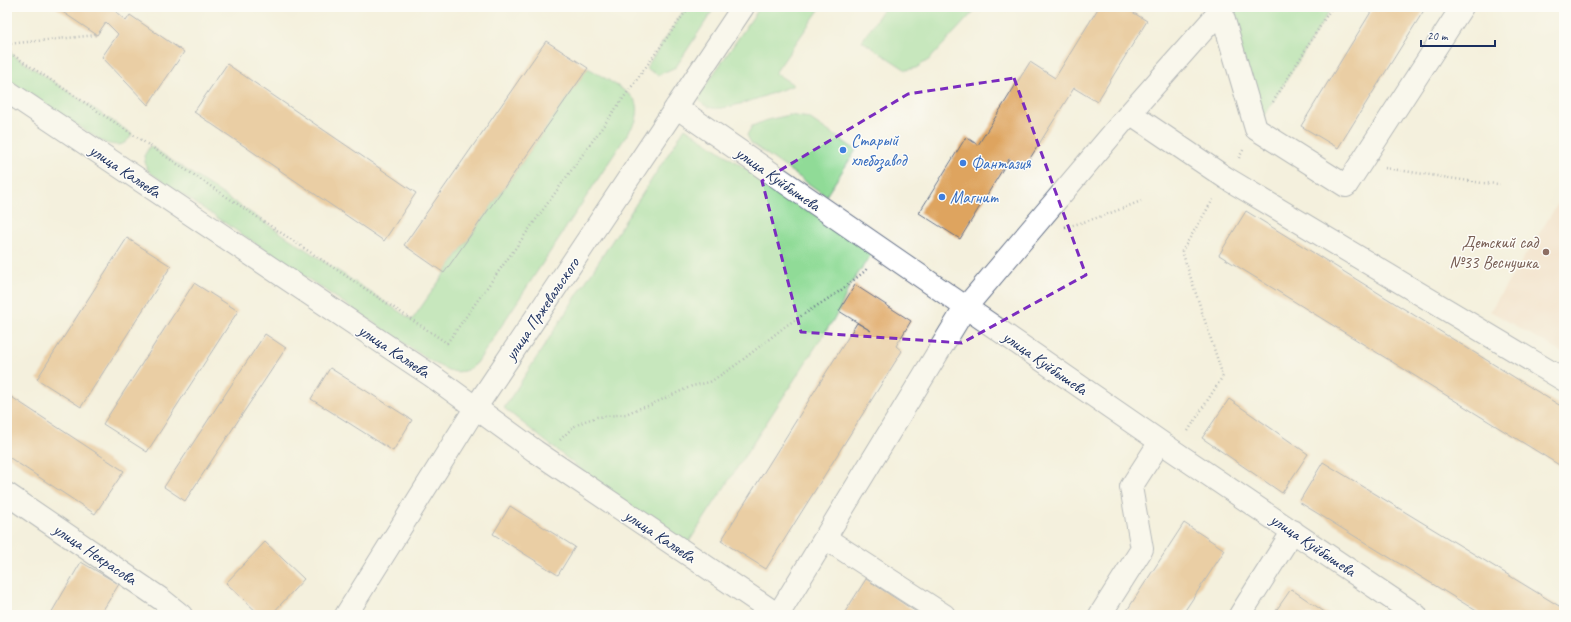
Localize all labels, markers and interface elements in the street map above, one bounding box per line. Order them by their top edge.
scale bar [1421,22,1495,48]
text: 20 m [1427,28,1449,44]
place label: Старый хлебозавод [851,130,909,172]
street label: улица Каляева [85,139,166,203]
street label: улица Куйбышева [731,142,825,216]
marker: Старый хлебозавод [838,145,848,155]
place label: Фантазия [971,153,1032,174]
marker: Фантазия [958,158,968,168]
place label: Магнит [950,187,999,208]
marker: Магнит [937,192,947,202]
place label: Детский сад №33 Веснушка [1449,232,1540,273]
marker: Детский сад №33 Веснушка [1541,247,1551,257]
street label: улица Пржевальского [499,253,585,365]
street label: улица Каляева [354,319,435,383]
street label: улица Куйбышева [998,326,1092,400]
street label: улица Каляева [620,504,701,568]
street label: улица Куйбышева [1266,508,1361,582]
street label: улица Некрасова [49,518,142,590]

